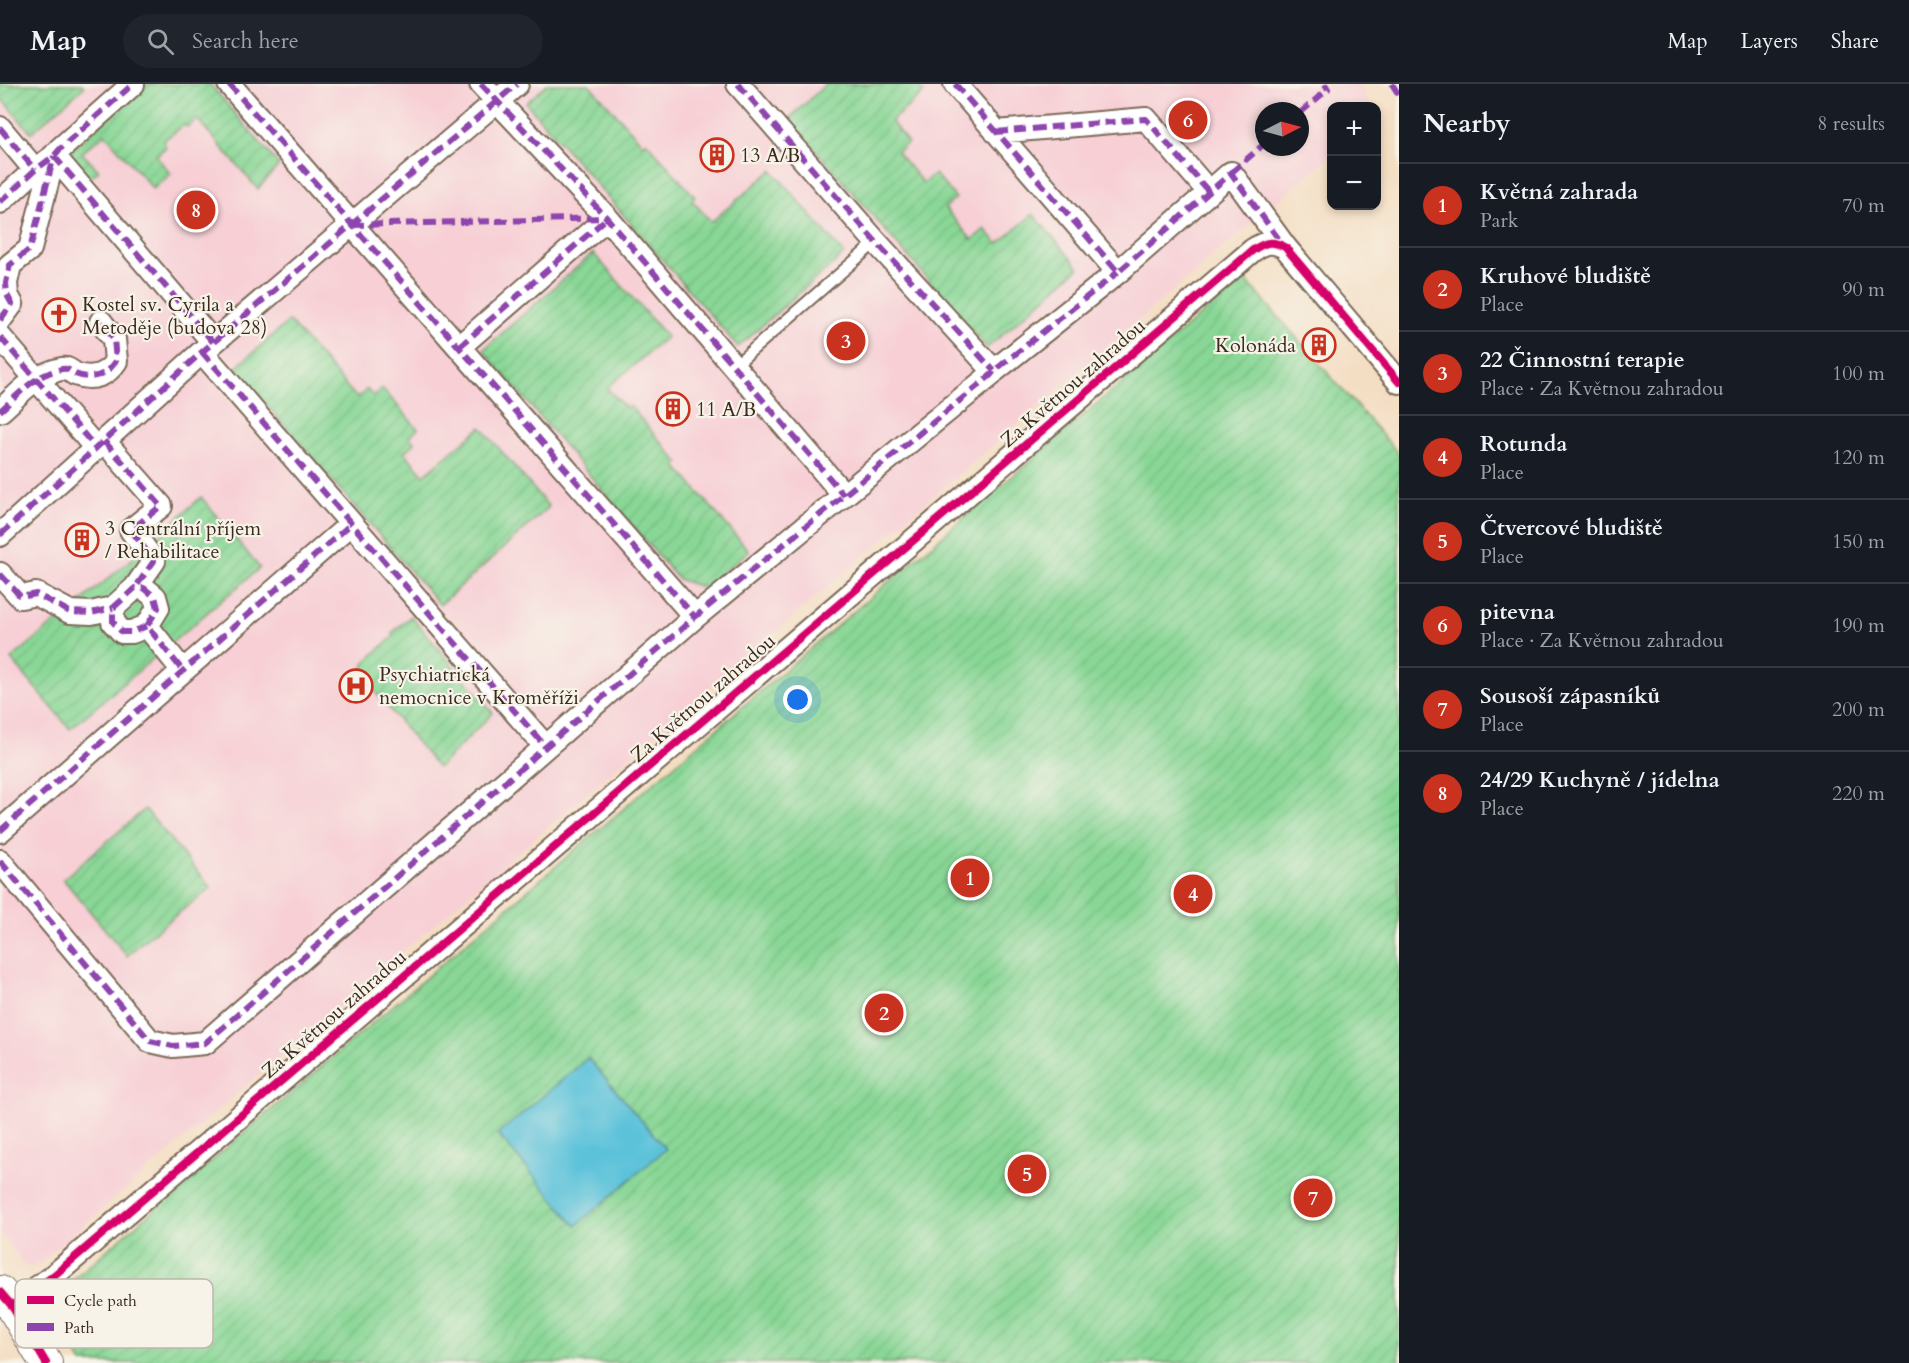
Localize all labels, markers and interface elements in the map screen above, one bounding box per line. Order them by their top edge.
search box [123,14,543,68]
text: Map [30,22,87,60]
icon: search [144,25,177,58]
text: Search here [192,26,299,56]
text: Map [1668,27,1708,56]
text: Layers [1741,27,1798,56]
text: Share [1831,27,1879,56]
pin: 6 [1168,98,1208,142]
north arrow [1255,102,1309,156]
map controls [1327,102,1381,210]
button: + [1327,102,1381,156]
text: Nearby [1423,106,1511,141]
text: 8 results [1817,110,1885,137]
building icon: 13 A/B [699,137,735,173]
place label: 13 A/B [740,142,800,169]
button: − [1327,156,1381,210]
text: Květná zahrada [1480,177,1638,207]
pin: 8 [176,188,216,232]
text: 1 [1437,192,1448,219]
text: 70 m [1842,192,1885,219]
text: Park [1480,207,1518,234]
text: Kruhové bludiště [1480,261,1651,291]
text: 2 [1437,276,1448,303]
text: 90 m [1842,276,1885,303]
place label: Kostel sv. Cyrila a Metoděje (budova 28) [82,291,267,341]
text: Place [1480,291,1524,318]
church icon: Kostel sv. Cyrila a Metoděje (budova 28) [41,297,77,333]
street label: Za Květnou zahradou [995,312,1151,454]
pin: 3 [826,318,866,364]
building icon: Kolonáda [1301,327,1337,363]
place label: Kolonáda [1215,332,1296,359]
text: 22 Činnostní terapie [1480,345,1685,375]
text: 3 [1437,360,1448,387]
text: 100 m [1832,360,1885,387]
text: Place · Za Květnou zahradou [1480,375,1724,402]
building icon: 11 A/B [655,391,691,427]
place label: 11 A/B [696,396,756,423]
text: Rotunda [1480,429,1567,459]
text: 4 [1437,444,1448,471]
text: 120 m [1832,444,1885,471]
text: Place [1480,459,1524,486]
text: Čtvercové bludiště [1480,513,1663,543]
place label: 3 Centrální příjem / Rehabilitace [105,515,261,565]
building icon: 3 Centrální příjem / Rehabilitace [64,522,100,558]
text: 5 [1437,528,1448,555]
text: 150 m [1832,528,1885,555]
text: Place [1480,543,1524,570]
text: pitevna [1480,597,1555,627]
text: 6 [1437,612,1448,639]
text: 190 m [1832,612,1885,639]
street label: Za Květnou zahradou [625,627,781,769]
text: Place · Za Květnou zahradou [1480,627,1724,654]
place label: Psychiatrická nemocnice v Kroměříži [379,661,579,711]
hospital icon: Psychiatrická nemocnice v Kroměříži [338,668,374,704]
text: Sousoší zápasníků [1480,681,1661,711]
your location [783,685,812,714]
text: 7 [1437,696,1448,723]
text: 200 m [1832,696,1885,723]
text: Place [1480,711,1524,738]
text: 24/29 Kuchyně / jídelna [1480,765,1720,795]
text: 8 [1437,780,1448,807]
text: 220 m [1832,780,1885,807]
text: Place [1480,795,1524,822]
pin: 1 [950,856,990,900]
pin: 4 [1174,872,1212,916]
street label: Za Květnou zahradou [256,943,412,1085]
pin: 2 [864,990,904,1036]
pin: 5 [1008,1152,1046,1196]
pin: 7 [1294,1176,1332,1220]
legend [15,1279,213,1348]
text: Cycle path [64,1290,137,1312]
text: Path [64,1317,94,1339]

